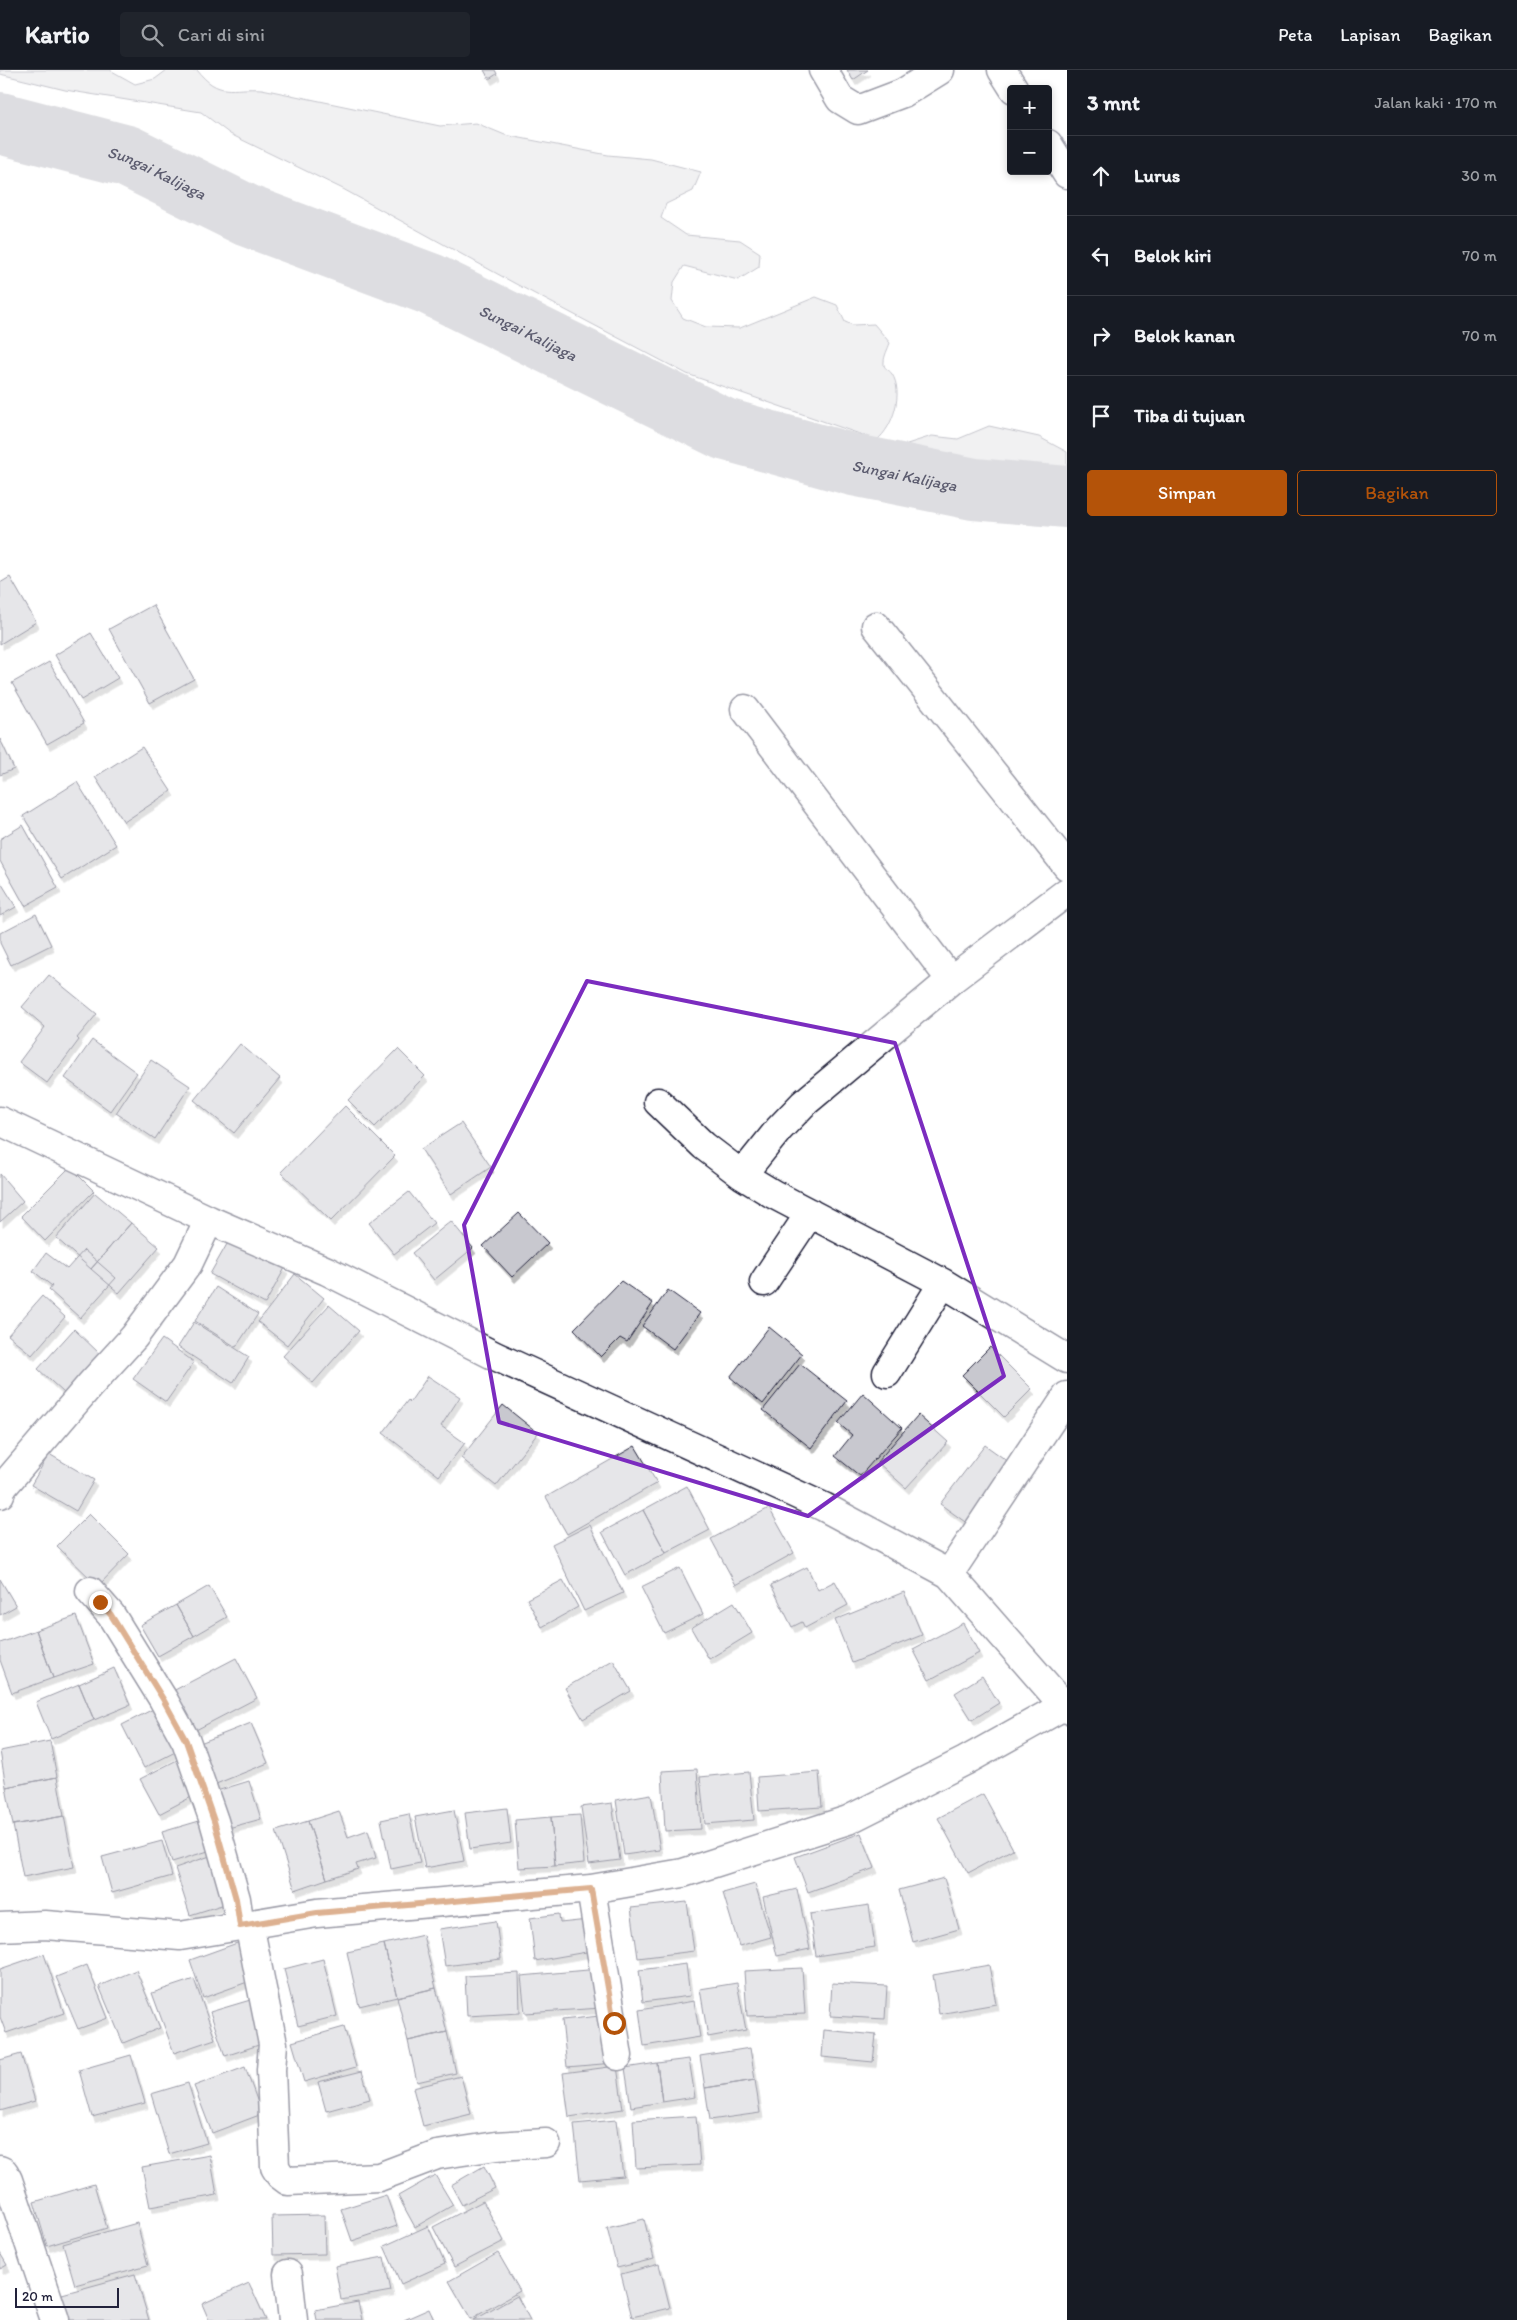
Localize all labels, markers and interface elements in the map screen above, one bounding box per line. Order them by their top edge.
search box [120,12,470,57]
text: Kartio [25,20,90,49]
icon: search [138,21,166,49]
text: Cari di sini [178,23,265,46]
text: Peta [1278,24,1312,46]
text: Lapisan [1340,24,1400,46]
text: Bagikan [1428,24,1492,46]
map controls [1007,85,1052,175]
button: + [1007,85,1052,130]
text: 3 mnt [1087,90,1140,115]
text: Jalan kaki · 170 m [1374,93,1497,112]
button: − [1007,130,1052,175]
water label: Sungai Kalijaga [106,142,210,203]
icon: ahead [1087,162,1115,190]
text: Lurus [1134,164,1180,187]
text: 30 m [1461,166,1497,185]
icon: left [1087,242,1115,270]
text: Belok kiri [1134,244,1211,267]
text: 70 m [1462,246,1497,265]
water label: Sungai Kalijaga [476,300,581,365]
icon: right [1087,322,1115,350]
text: Belok kanan [1134,324,1235,347]
text: 70 m [1462,326,1497,345]
icon: arrive [1087,402,1115,430]
text: Tiba di tujuan [1134,404,1245,427]
water label: Sungai Kalijaga [851,455,959,495]
button: Simpan [1087,470,1287,516]
button: Bagikan [1297,470,1497,516]
route end [89,1591,112,1614]
route start [603,2012,626,2035]
scale bar [15,2285,119,2308]
text: 20 m [22,2288,53,2305]

